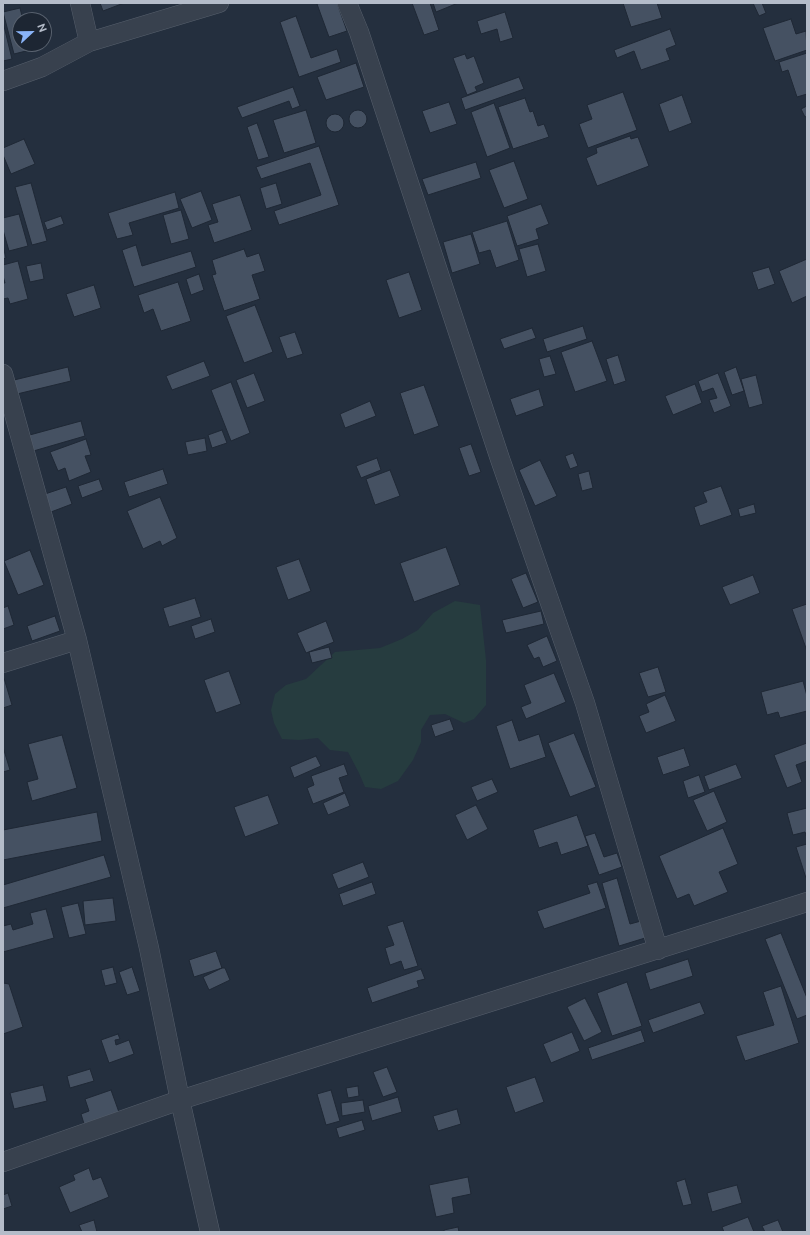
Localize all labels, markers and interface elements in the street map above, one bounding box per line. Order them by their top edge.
north arrow [12,12,52,52]
text: N [35,22,49,34]

